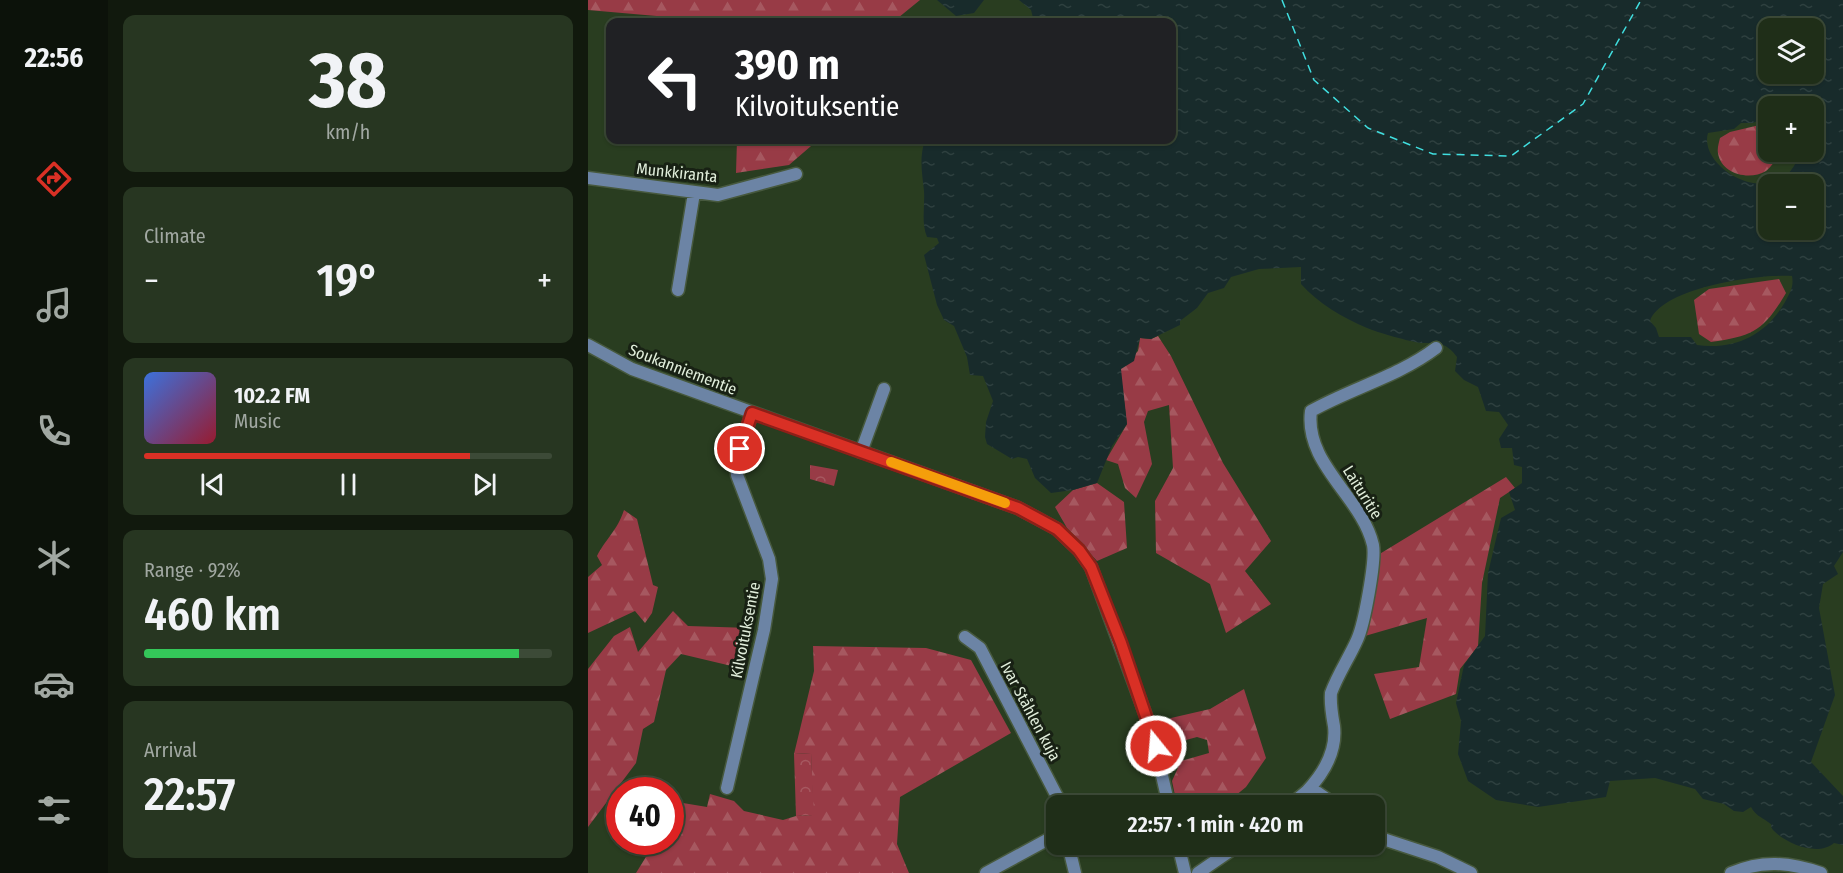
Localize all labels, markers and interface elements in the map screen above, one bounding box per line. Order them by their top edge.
map controls [1758,18,1824,240]
button: layers [1758,18,1824,84]
text: 38 [309,34,387,128]
text: 390 m [735,40,840,90]
text: 22:56 [25,42,83,74]
icon: left [636,42,714,120]
text: Kilvoituksentie [735,91,899,123]
button: + [1758,96,1824,162]
text: km/h [326,120,370,144]
icon: directions [33,158,75,200]
street label: Munkkiranta [635,159,719,186]
button: − [1758,174,1824,240]
text: Climate [144,224,206,248]
text: 19° [317,254,379,308]
text: − [144,261,159,301]
text: + [537,261,552,301]
icon: music [33,284,75,326]
street label: Soukanniementie [626,340,740,399]
text: 102.2 FM [234,382,310,409]
text: Music [234,409,281,433]
icon: phone [33,410,75,452]
pin [714,423,765,474]
icon: arrive [723,432,756,465]
street label: Laituritie [1339,462,1386,522]
icon: previous [196,468,229,501]
icon: pause [332,468,365,501]
icon: next [468,468,501,501]
icon: climate [33,537,75,579]
text: Range · 92% [144,558,241,582]
street label: Kilvoituksentie [727,580,764,680]
text: 460 km [144,588,281,642]
street label: Ivar Ståhlen kuja [996,658,1065,764]
icon: car [33,663,75,705]
position arrow [1124,714,1188,778]
text: Arrival [144,738,197,762]
text: 22:57 [144,768,235,822]
speed limit sign: 40 [606,777,684,855]
icon: filters [33,789,75,831]
text: 22:57 · 1 min · 420 m [1128,811,1303,838]

